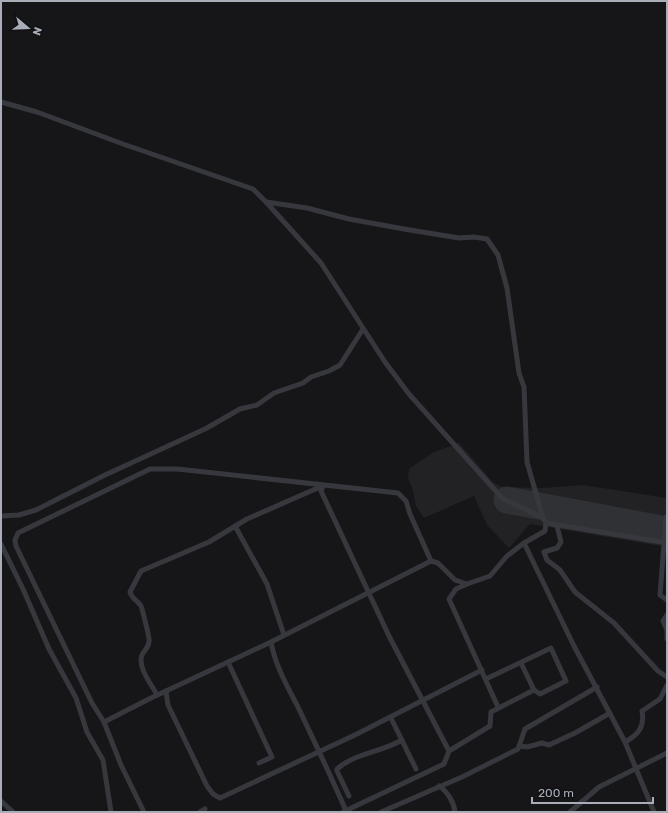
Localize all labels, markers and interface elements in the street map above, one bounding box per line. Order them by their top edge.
north arrow [8,8,48,48]
text: N [30,25,44,37]
scale bar [532,779,653,805]
text: 200 m [538,786,574,800]

